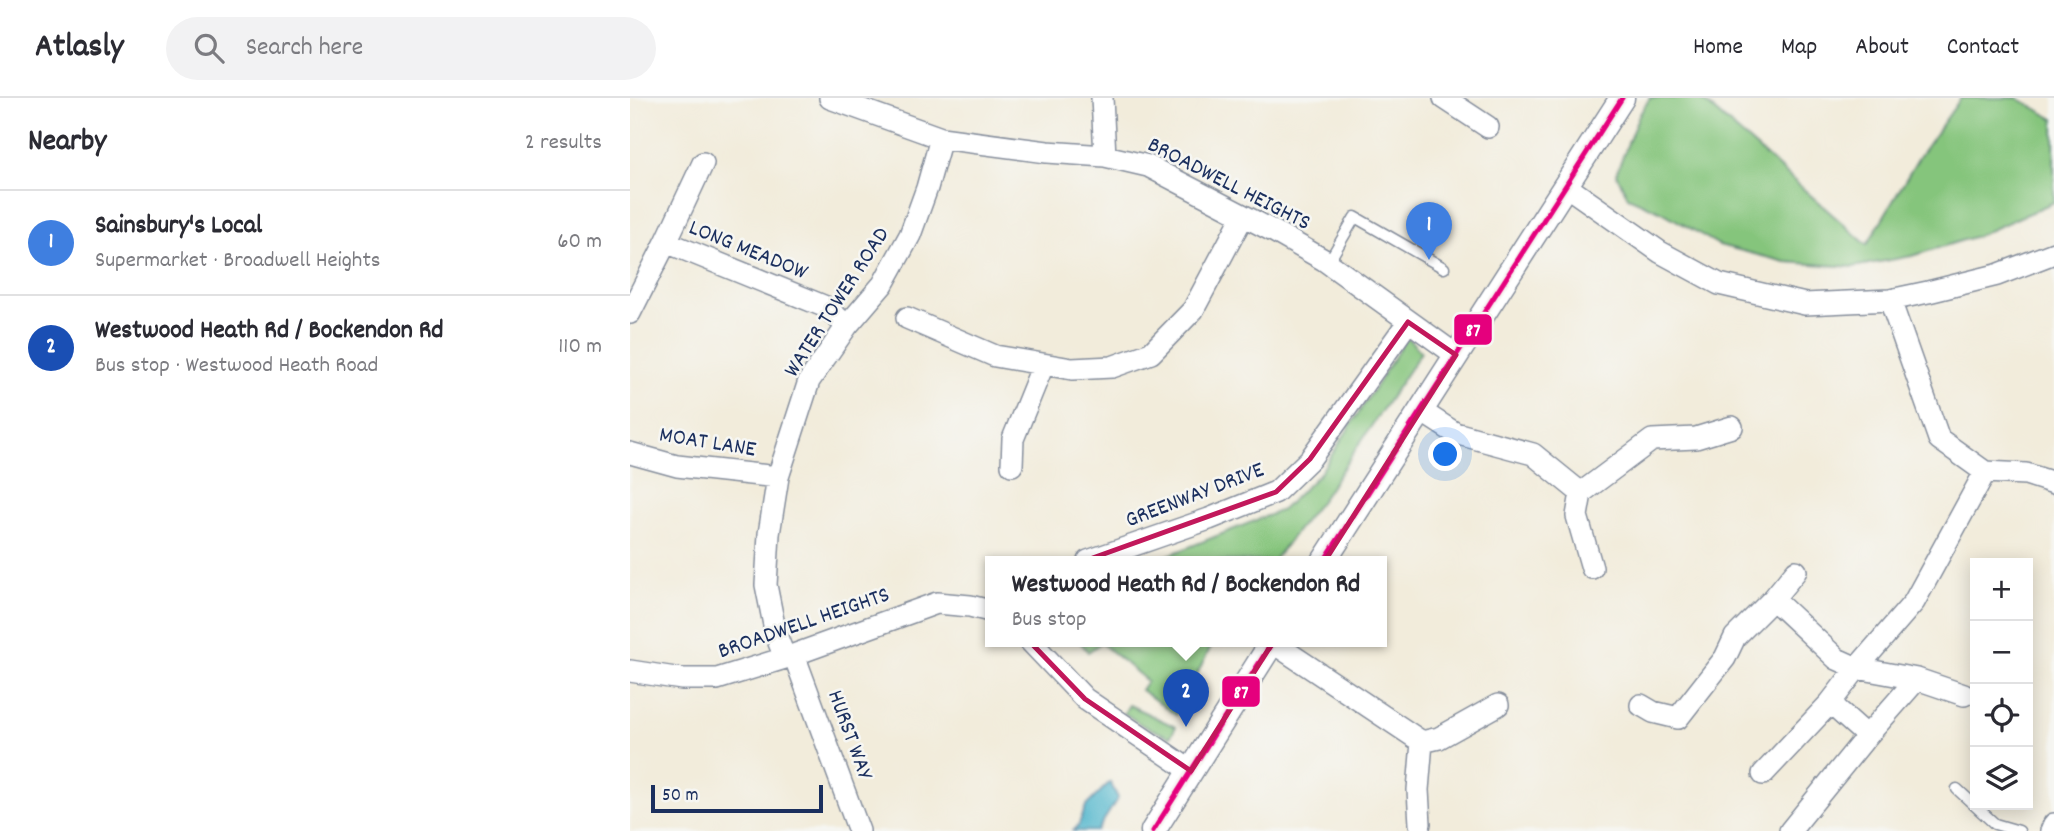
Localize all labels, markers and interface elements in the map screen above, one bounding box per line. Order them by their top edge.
search box [166,17,656,80]
text: Atlasly [35,25,124,72]
icon: search [190,29,228,67]
text: Search here [246,30,363,67]
text: Home [1693,31,1743,65]
text: Map [1781,31,1817,65]
text: About [1855,31,1909,65]
text: Contact [1947,31,2019,65]
text: Nearby [28,122,106,165]
text: 2 results [525,127,602,160]
street label: BROADWELL HEIGHTS [1141,130,1316,241]
pin: 1 [1406,202,1452,260]
text: Sainsbury's Local [95,208,262,245]
street label: LONG MEADOW [683,212,813,290]
street label: WATER TOWER ROAD [777,221,899,385]
text: 1 [48,226,54,259]
text: 60 m [557,226,602,259]
text: Supermarket · Broadwell Heights [95,245,381,278]
text: Westwood Heath Rd / Bockendon Rd [95,313,444,350]
line badge: 87 [1453,313,1493,346]
text: 87 [1466,319,1480,346]
text: 2 [46,331,56,364]
text: 110 m [558,331,602,364]
text: Bus stop · Westwood Heath Road [95,350,378,383]
street label: MOAT LANE [657,420,759,467]
your location [1428,437,1462,471]
street label: GREENWAY DRIVE [1121,454,1270,538]
popup [985,556,1387,647]
map controls [1970,558,2033,810]
button: + [1970,558,2033,621]
text: Westwood Heath Rd / Bockendon Rd [1012,567,1360,604]
street label: BROADWELL HEIGHTS [714,579,894,669]
text: Bus stop [1012,604,1087,637]
button: − [1970,621,2033,684]
pin: 2 [1163,669,1209,727]
line badge: 87 [1221,675,1261,708]
text: 87 [1234,681,1248,708]
button: locate [1970,684,2033,747]
street label: HURST WAY [817,686,880,785]
button: layers [1970,747,2033,810]
scale bar [651,782,822,814]
text: 50 m [662,783,699,810]

